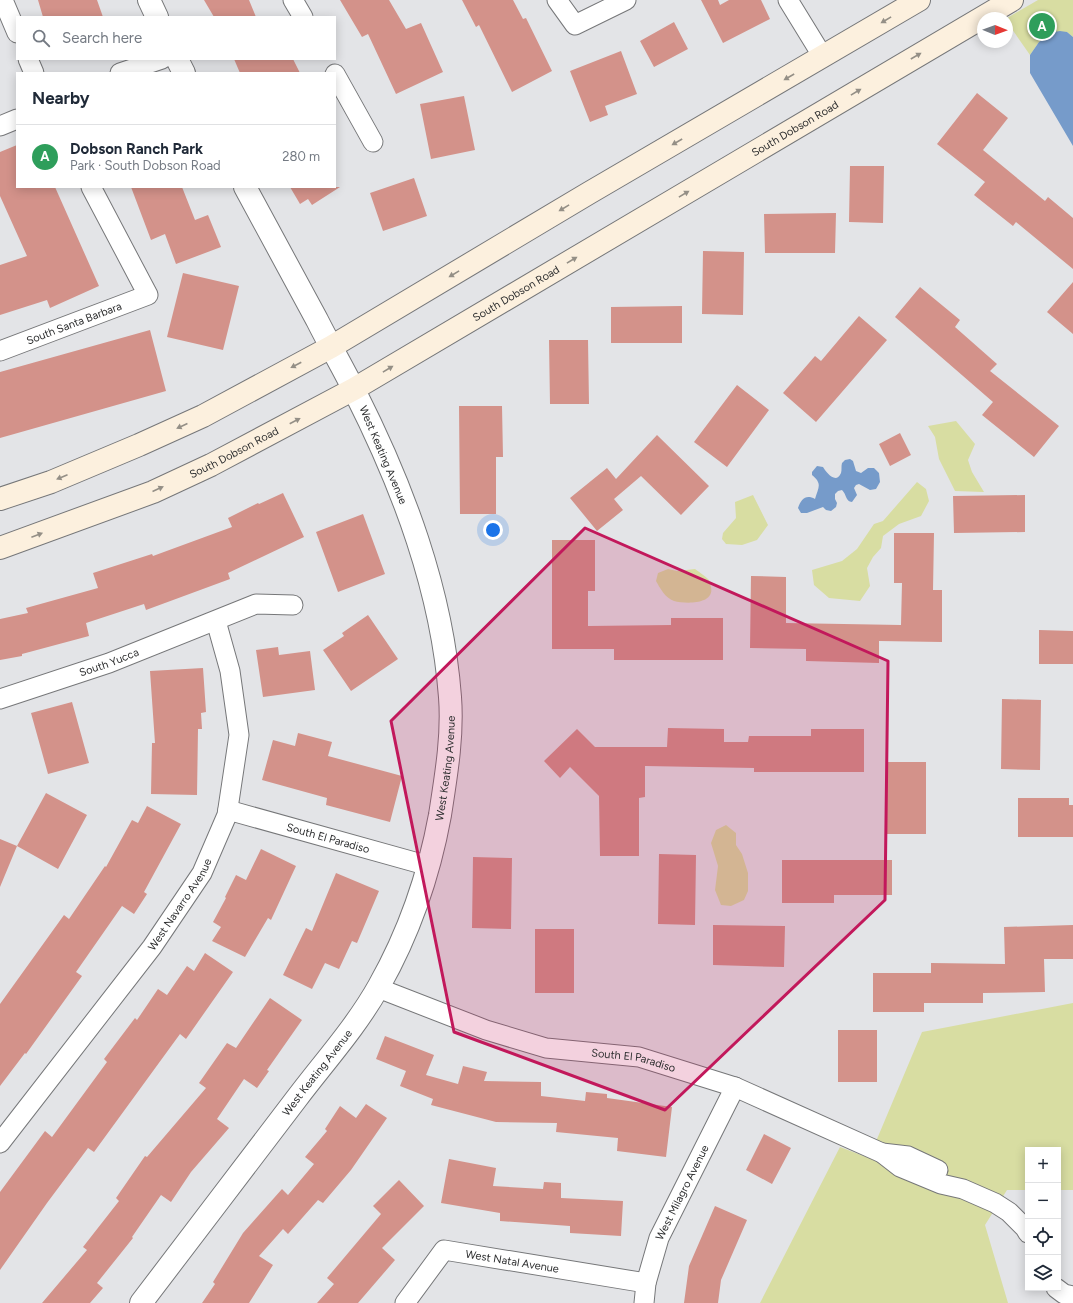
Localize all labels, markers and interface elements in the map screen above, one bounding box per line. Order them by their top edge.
pin: A [1029,11,1055,41]
north arrow [977,12,1013,48]
search box [16,16,336,60]
one-way arrow [880,16,892,23]
icon: search [30,27,52,49]
text: Search here [62,29,142,47]
one-way arrow [910,53,922,60]
one-way arrow [783,73,795,80]
text: Nearby [32,88,90,108]
one-way arrow [850,89,862,96]
street label: South Dobson Road [749,98,841,159]
one-way arrow [671,139,682,146]
text: Dobson Ranch Park [70,140,203,158]
text: A [40,149,50,164]
text: 280 m [282,149,320,164]
text: Park · South Dobson Road [70,158,221,173]
one-way arrow [679,190,689,198]
one-way arrow [558,204,570,211]
one-way arrow [566,257,578,264]
street label: South Dobson Road [470,263,562,324]
one-way arrow [448,270,460,277]
street label: South Santa Barbara [24,299,123,347]
one-way arrow [291,362,302,368]
one-way arrow [382,366,394,373]
street label: West Keating Avenue [356,404,410,506]
one-way arrow [289,417,300,424]
one-way arrow [176,423,187,429]
street label: South Dobson Road [187,424,281,481]
one-way arrow [57,474,68,480]
one-way arrow [153,486,164,492]
your location [483,520,503,540]
one-way arrow [31,532,43,538]
street label: South Yucca [78,645,141,679]
street label: West Keating Avenue [433,716,457,822]
street label: South El Paradiso [285,820,371,856]
street label: West Navarro Avenue [145,856,214,953]
street label: West Keating Avenue [279,1027,355,1118]
street label: South El Paradiso [591,1046,677,1075]
street label: West Milagro Avenue [653,1143,711,1242]
map controls [1025,1147,1061,1291]
button: + [1025,1147,1061,1183]
button: − [1025,1183,1061,1219]
button: locate [1025,1219,1061,1255]
street label: West Natal Avenue [465,1247,560,1275]
button: layers [1025,1255,1061,1291]

